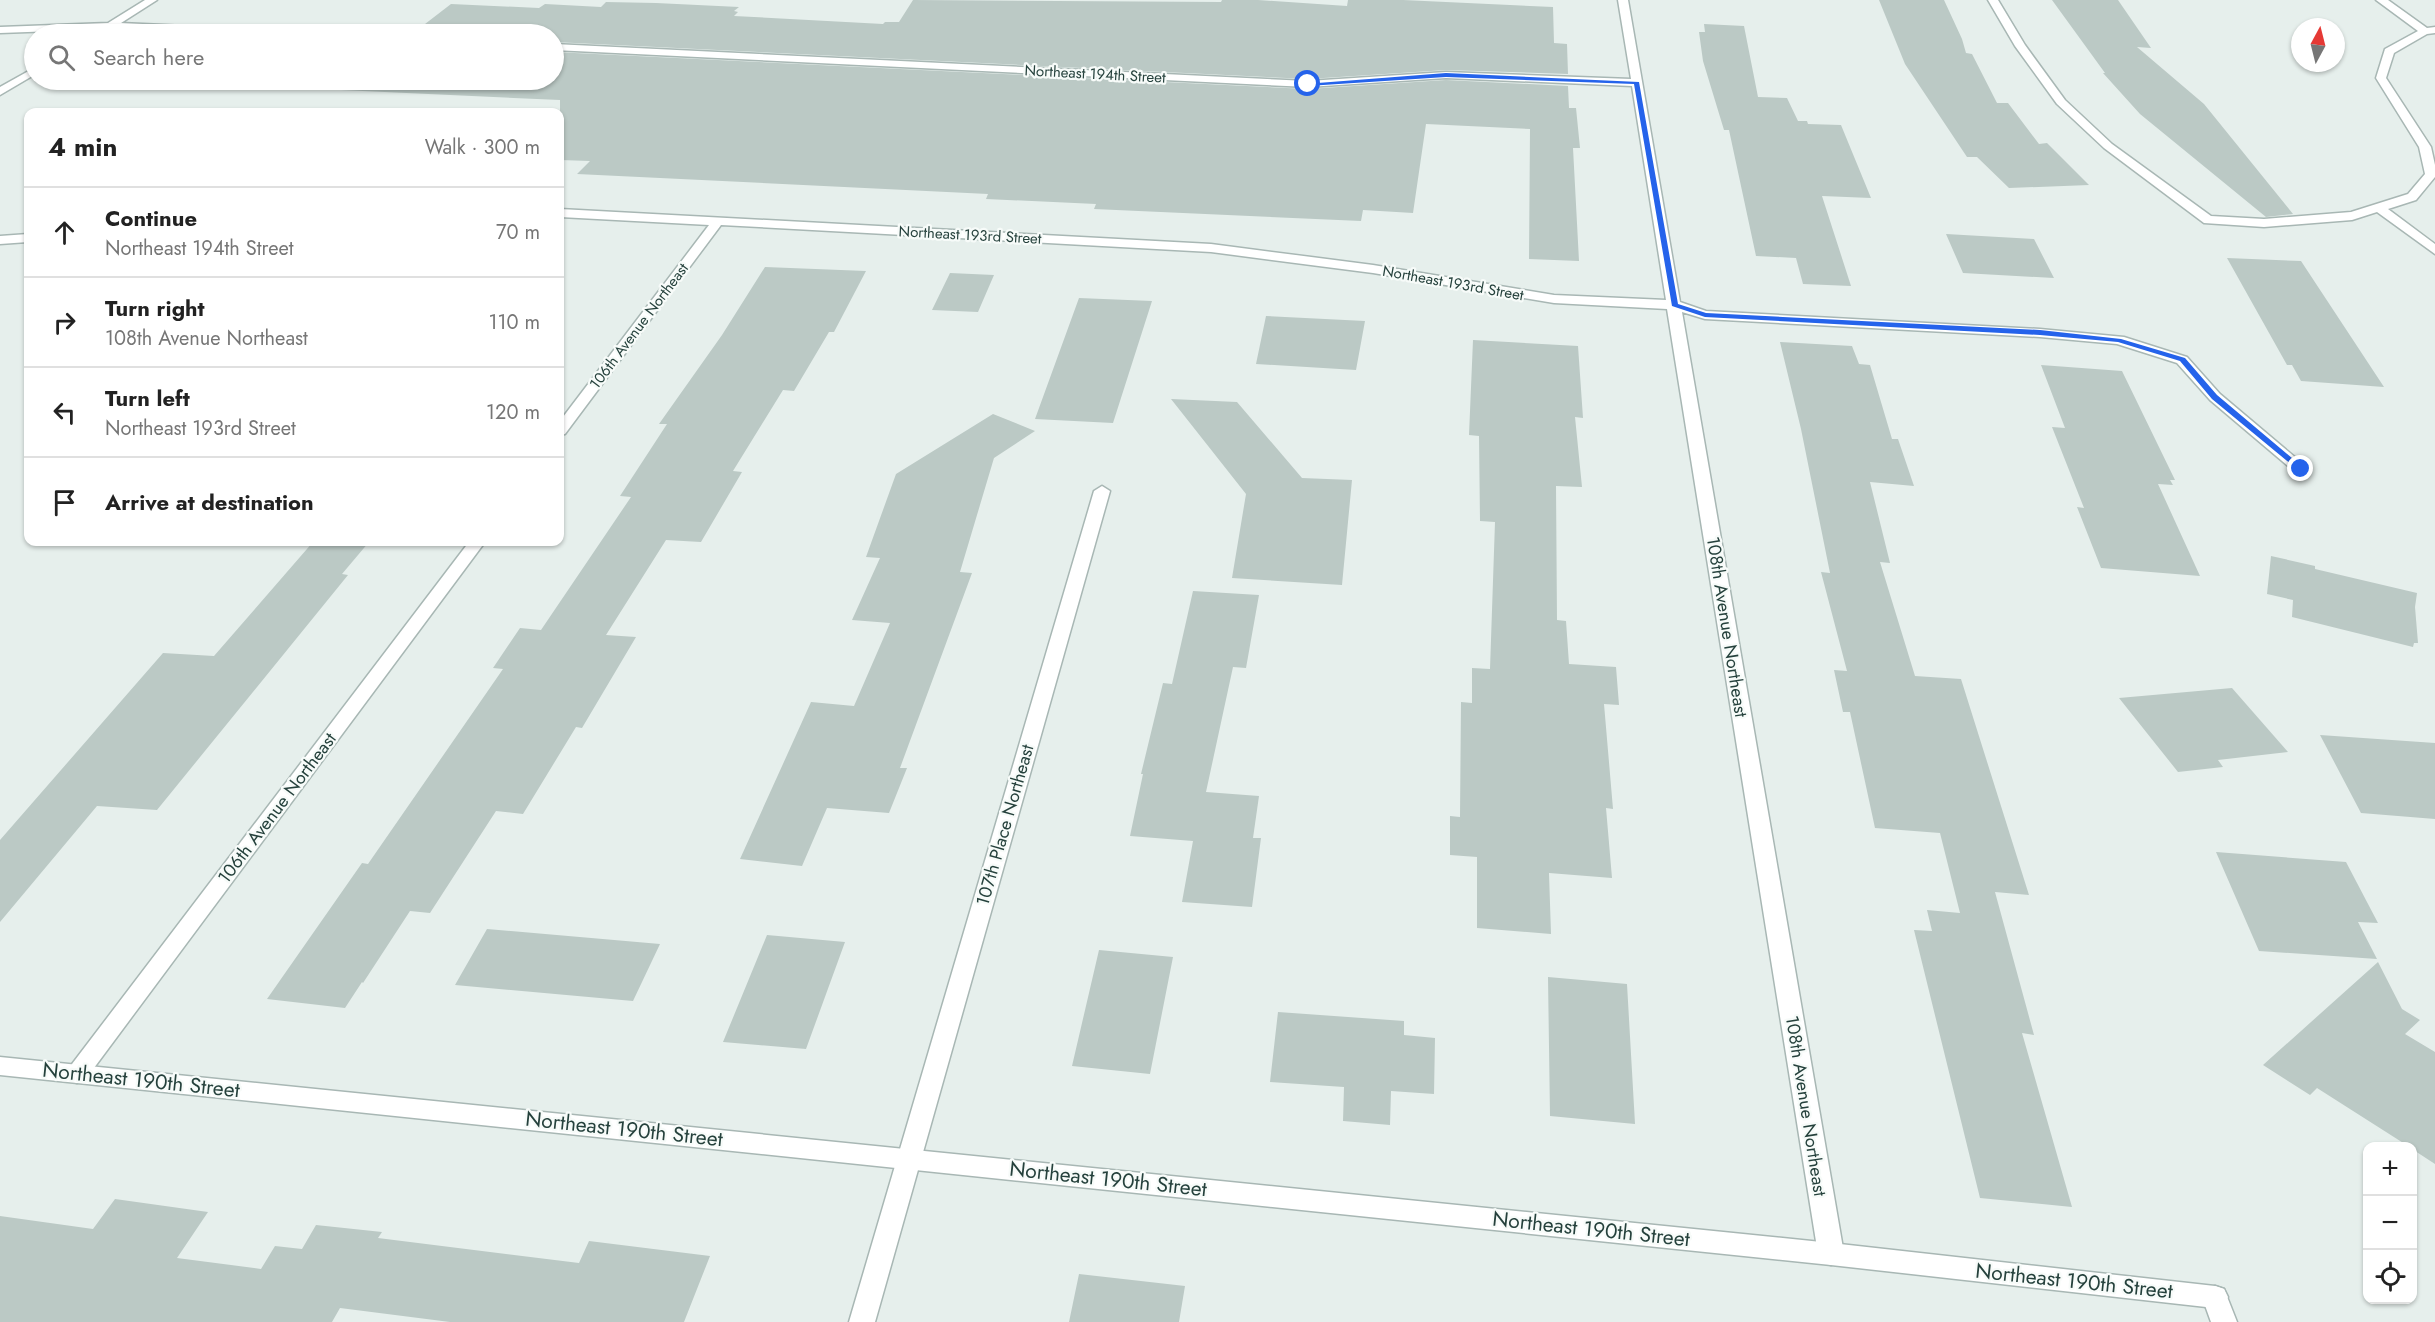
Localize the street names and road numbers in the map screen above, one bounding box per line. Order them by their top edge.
street label: Northeast 194th Street [1024,59,1167,89]
street label: Northeast 193rd Street [898,220,1042,250]
street label: 106th Avenue Northeast [584,258,694,394]
street label: Northeast 193rd Street [1381,260,1526,306]
street label: 108th Avenue Northeast [1700,535,1754,720]
street label: 106th Avenue Northeast [212,727,343,889]
street label: 107th Place Northeast [970,741,1041,909]
street label: 108th Avenue Northeast [1779,1014,1833,1199]
street label: Northeast 190th Street [41,1055,241,1105]
street label: Northeast 190th Street [524,1104,724,1154]
street label: Northeast 190th Street [1008,1154,1208,1204]
street label: Northeast 190th Street [1491,1204,1691,1254]
street label: Northeast 190th Street [1974,1256,2174,1306]

